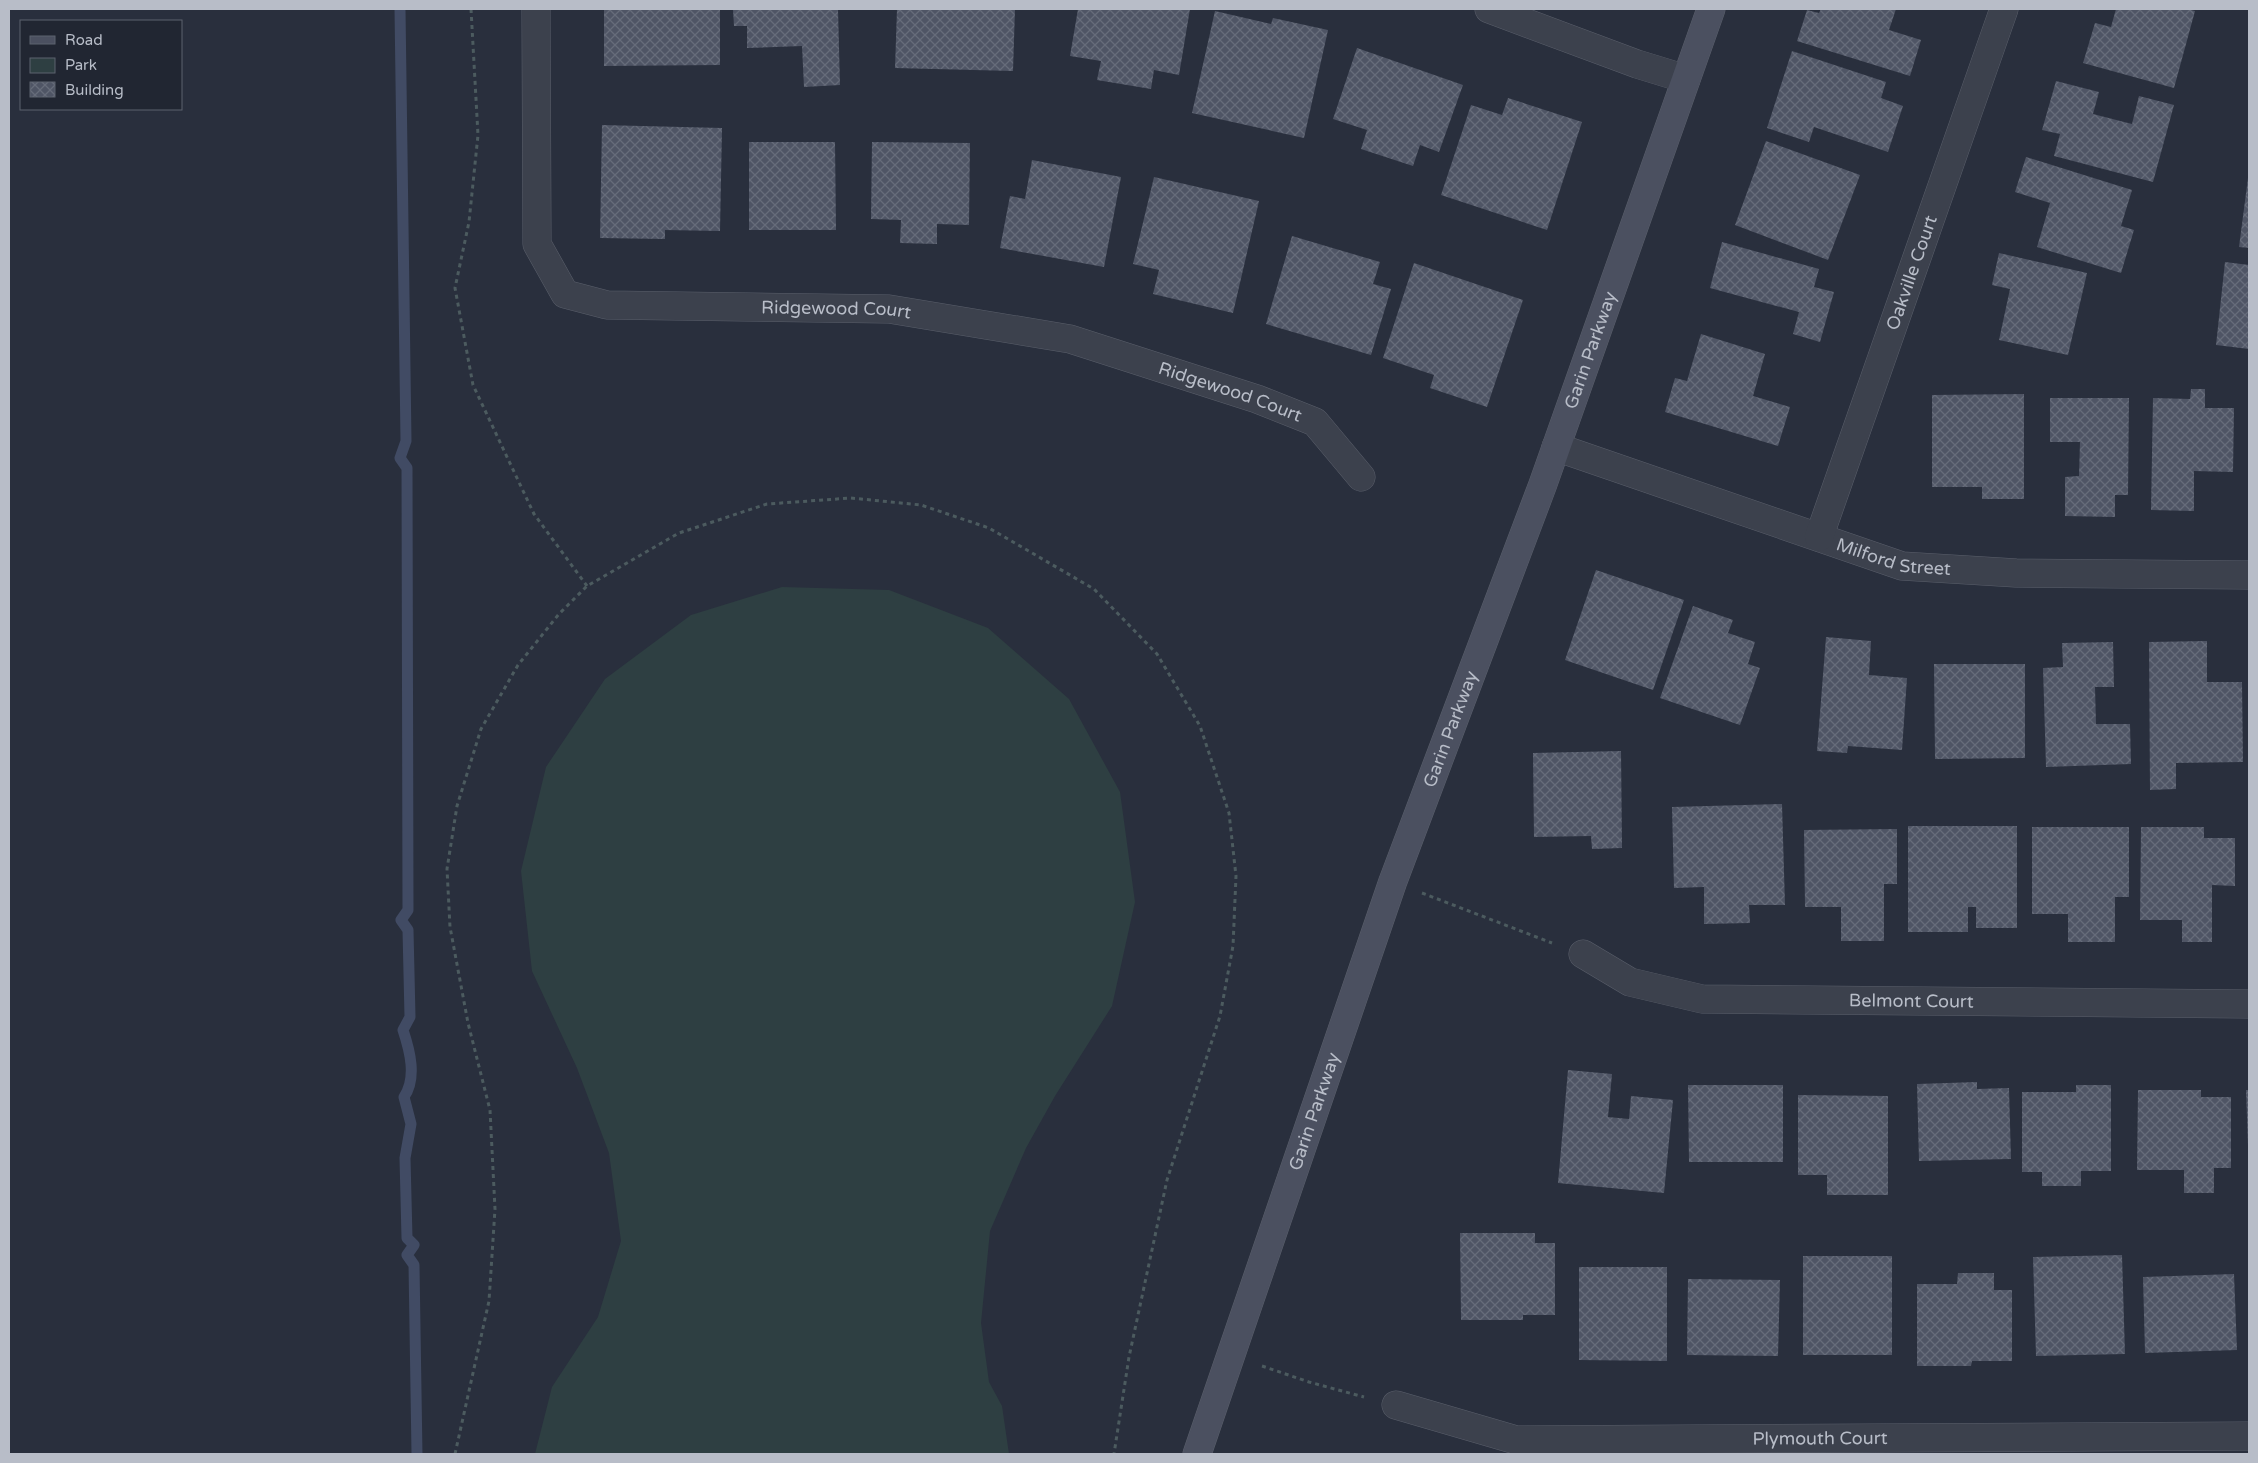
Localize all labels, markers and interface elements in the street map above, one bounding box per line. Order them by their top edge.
legend [20,20,182,110]
text: Road [65,31,103,49]
text: Park [65,56,97,74]
text: Building [65,81,124,99]
street label: Oakville Court [1881,212,1942,333]
street label: Garin Parkway [1559,288,1621,412]
street label: Ridgewood Court [761,296,913,324]
street label: Ridgewood Court [1156,357,1305,427]
street label: Milford Street [1833,533,1952,580]
street label: Garin Parkway [1418,667,1483,791]
street label: Belmont Court [1849,989,1974,1012]
street label: Garin Parkway [1284,1049,1345,1173]
street label: Plymouth Court [1752,1427,1888,1450]

